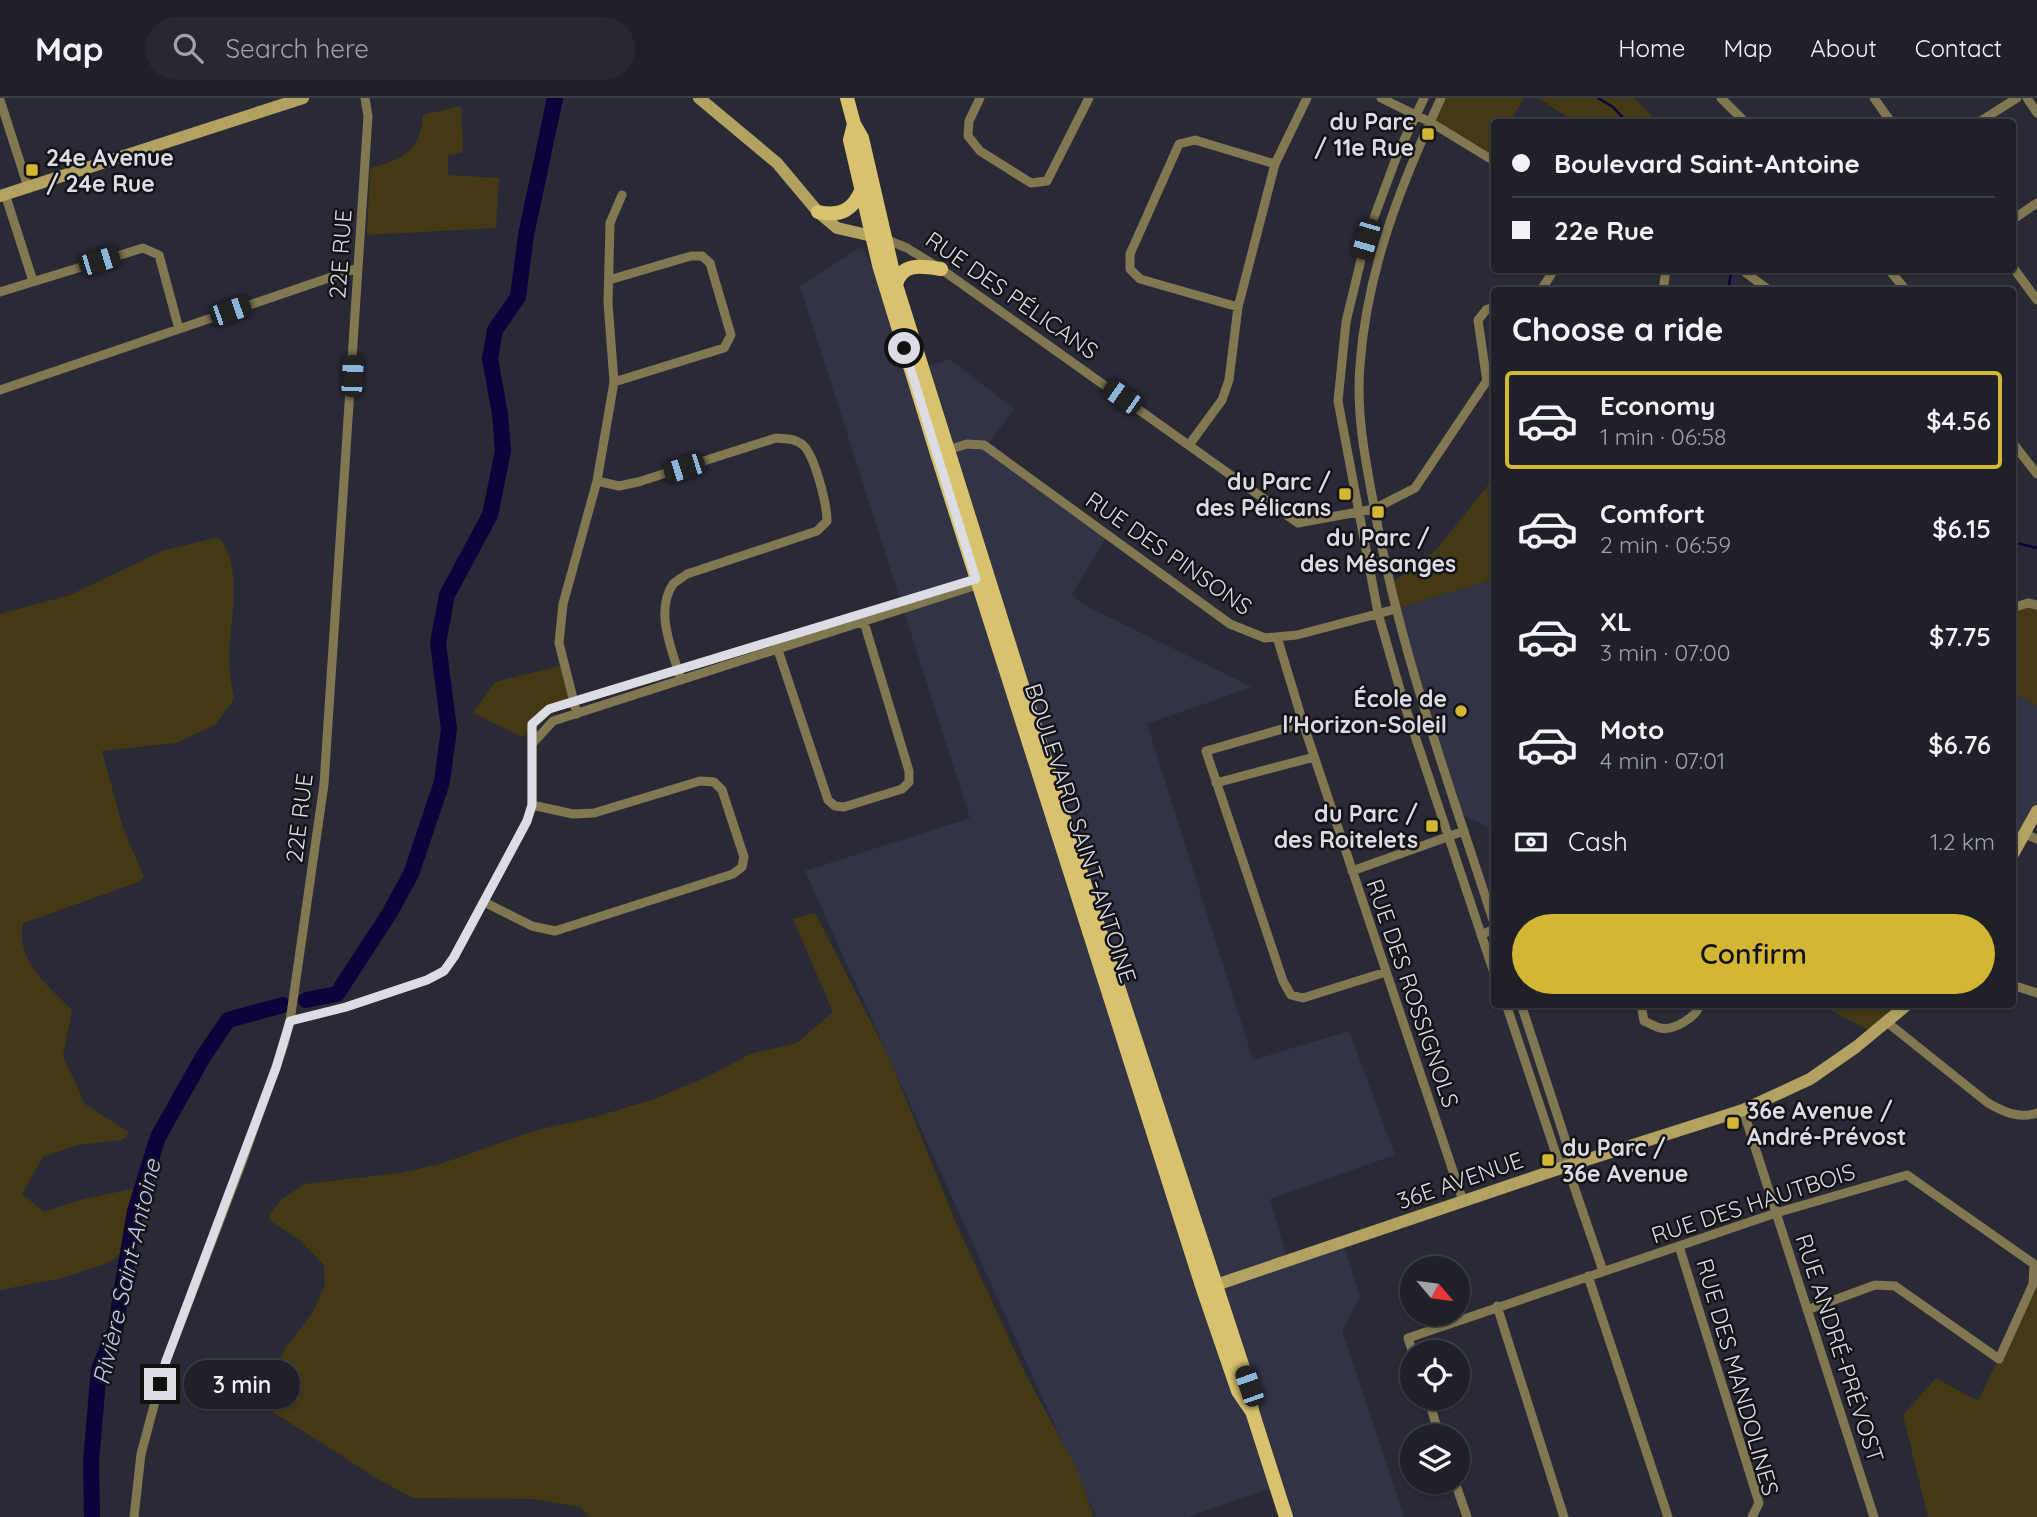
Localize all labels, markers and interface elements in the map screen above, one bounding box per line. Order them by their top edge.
search box [145,17,635,80]
text: Map [35,28,103,69]
icon: search [169,29,207,67]
text: Search here [225,32,369,65]
text: Home [1618,33,1685,63]
text: Map [1723,33,1772,63]
text: About [1810,33,1877,63]
text: Contact [1915,33,2002,63]
place label: du Parc / 11e Rue [1314,107,1414,162]
marker: du Parc / 11e Rue [1420,126,1436,142]
place label: 24e Avenue / 24e Rue [46,143,174,198]
text: Boulevard Saint-Antoine [1554,147,1860,180]
marker: 24e Avenue / 24e Rue [24,162,40,178]
street label: 22E RUE [322,208,358,300]
text: 22e Rue [1554,214,1654,247]
car [1351,216,1382,262]
street label: RUE DES PÉLICANS [920,225,1104,365]
car [76,245,123,277]
car [207,294,254,328]
text: Choose a ride [1512,309,1724,349]
route start [888,332,920,364]
car [341,354,364,398]
car [1099,376,1146,418]
icon: car [1516,389,1579,452]
text: Economy [1600,389,1715,422]
text: $4.56 [1926,404,1991,437]
text: 1 min · 06:58 [1600,422,1726,451]
car [661,452,708,484]
place label: du Parc / des Pélicans [1195,467,1331,522]
street label: RUE DES PINSONS [1080,485,1258,621]
marker: du Parc / des Pélicans [1337,486,1353,502]
icon: car [1516,497,1579,560]
text: Comfort [1600,497,1705,530]
marker: du Parc / des Mésanges [1370,504,1386,520]
text: $6.15 [1932,512,1991,545]
place label: du Parc / des Mésanges [1300,523,1456,578]
text: 2 min · 06:59 [1600,530,1731,559]
icon: car [1516,605,1579,668]
text: XL [1600,605,1632,638]
text: $7.75 [1929,620,1991,653]
text: 3 min · 07:00 [1600,638,1730,667]
street label: BOULEVARD SAINT-ANTOINE [1019,680,1143,986]
place label: École de l'Horizon-Soleil [1282,684,1447,739]
marker: École de l'Horizon-Soleil [1453,703,1469,719]
icon: car [1516,713,1579,776]
text: Moto [1600,713,1664,746]
text: $6.76 [1928,728,1991,761]
text: 4 min · 07:01 [1600,746,1725,775]
street label: 22E RUE [279,772,319,864]
place label: du Parc / des Roitelets [1274,799,1418,854]
marker: du Parc / des Roitelets [1424,818,1440,834]
icon: cash [1512,823,1550,861]
text: Cash [1568,825,1628,858]
text: 1.2 km [1930,827,1995,856]
street label: RUE DES ROSSIGNOLS [1360,875,1466,1111]
button: Confirm [1512,914,1995,994]
place label: 36e Avenue / André-Prévost [1747,1096,1906,1151]
marker: 36e Avenue / André-Prévost [1725,1115,1741,1131]
place label: du Parc / 36e Avenue [1562,1133,1688,1188]
street label: 36E AVENUE [1393,1145,1527,1215]
marker: du Parc / 36e Avenue [1540,1152,1556,1168]
water label: Rivière Saint-Antoine [85,1155,167,1388]
street label: RUE DES HAUTBOIS [1647,1156,1859,1250]
street label: RUE ANDRÉ-PRÉVOST [1789,1230,1891,1466]
street label: RUE DES MANDOLINES [1690,1255,1786,1499]
north arrow [1400,1256,1470,1326]
map controls [1400,1256,1470,1494]
button: locate [1400,1340,1470,1410]
callout: 3 min [184,1360,300,1408]
car [1233,1363,1266,1409]
route end [144,1368,176,1400]
text: 3 min [213,1370,271,1399]
button: layers [1400,1424,1470,1494]

